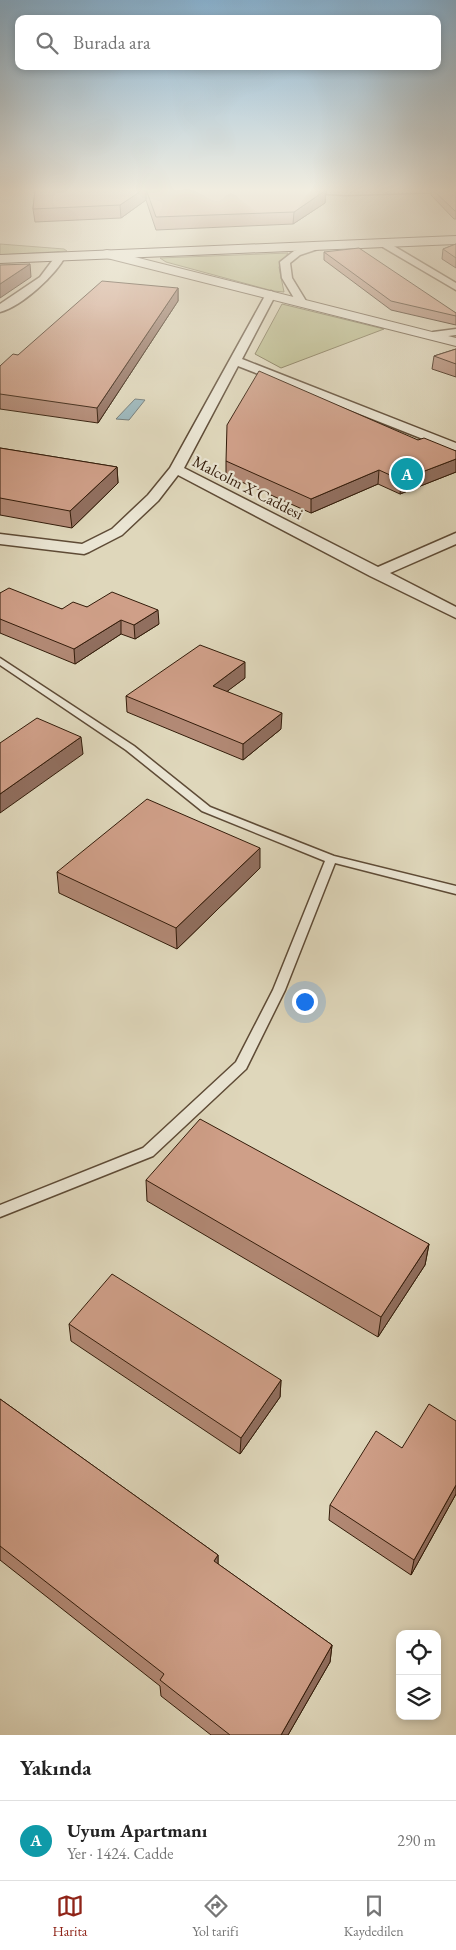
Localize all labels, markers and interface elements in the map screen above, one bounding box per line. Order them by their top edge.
search box [15,15,441,70]
icon: search [33,29,61,57]
text: Burada ara [73,30,151,55]
street label: Malcolm X Caddesi [189,451,307,524]
pin: A [391,455,423,493]
your location [292,989,318,1015]
map controls [396,1630,441,1720]
button: locate [396,1630,441,1675]
button: layers [396,1675,441,1720]
text: Yakında [20,1754,91,1781]
text: Uyum Apartmanı [67,1818,207,1843]
text: A [30,1830,42,1851]
text: 290 m [397,1830,436,1851]
text: Yer · 1424. Cadde [67,1843,174,1864]
tab: Harita [52,1892,87,1940]
tab: Yol tarifi [192,1892,239,1940]
tab: Kaydedilen [344,1892,404,1940]

